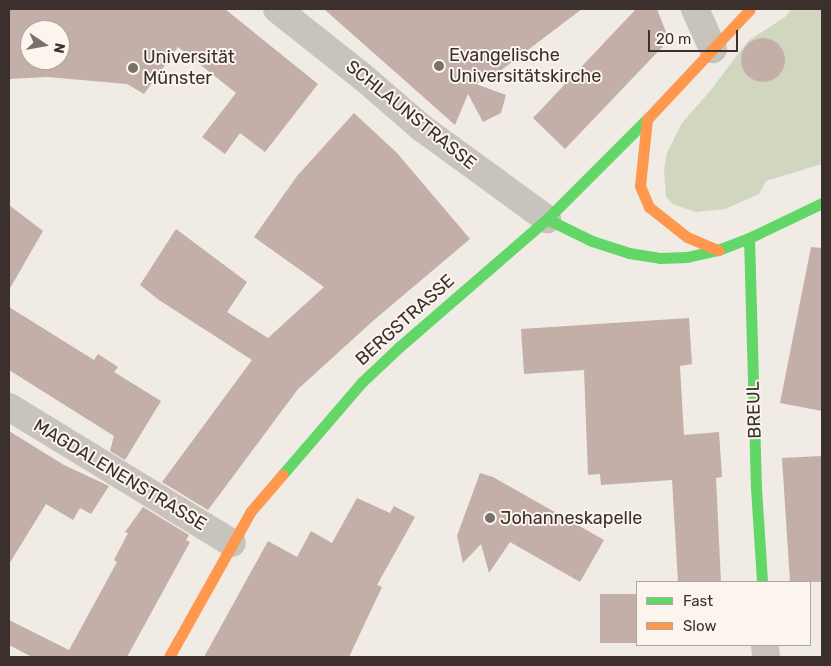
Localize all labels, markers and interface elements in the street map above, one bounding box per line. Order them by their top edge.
north arrow [20,20,70,70]
scale bar [651,20,741,52]
text: 20 m [656,30,691,48]
text: N [50,41,69,55]
place label: Evangelische Universitätskirche [449,45,601,88]
place label: Universität Münster [143,47,235,90]
street label: SCHLAUNSTRASSE [341,56,481,174]
marker: Evangelische Universitätskirche [433,60,445,72]
marker: Universität Münster [127,62,139,74]
street label: BERGSTRASSE [351,270,459,370]
street label: BREUL [742,381,766,439]
street label: MAGDALENENSTRASSE [30,415,210,535]
place label: Johanneskapelle [500,507,642,529]
marker: Johanneskapelle [484,512,496,524]
legend [636,581,811,646]
text: Fast [683,592,713,610]
text: Slow [683,617,716,635]

